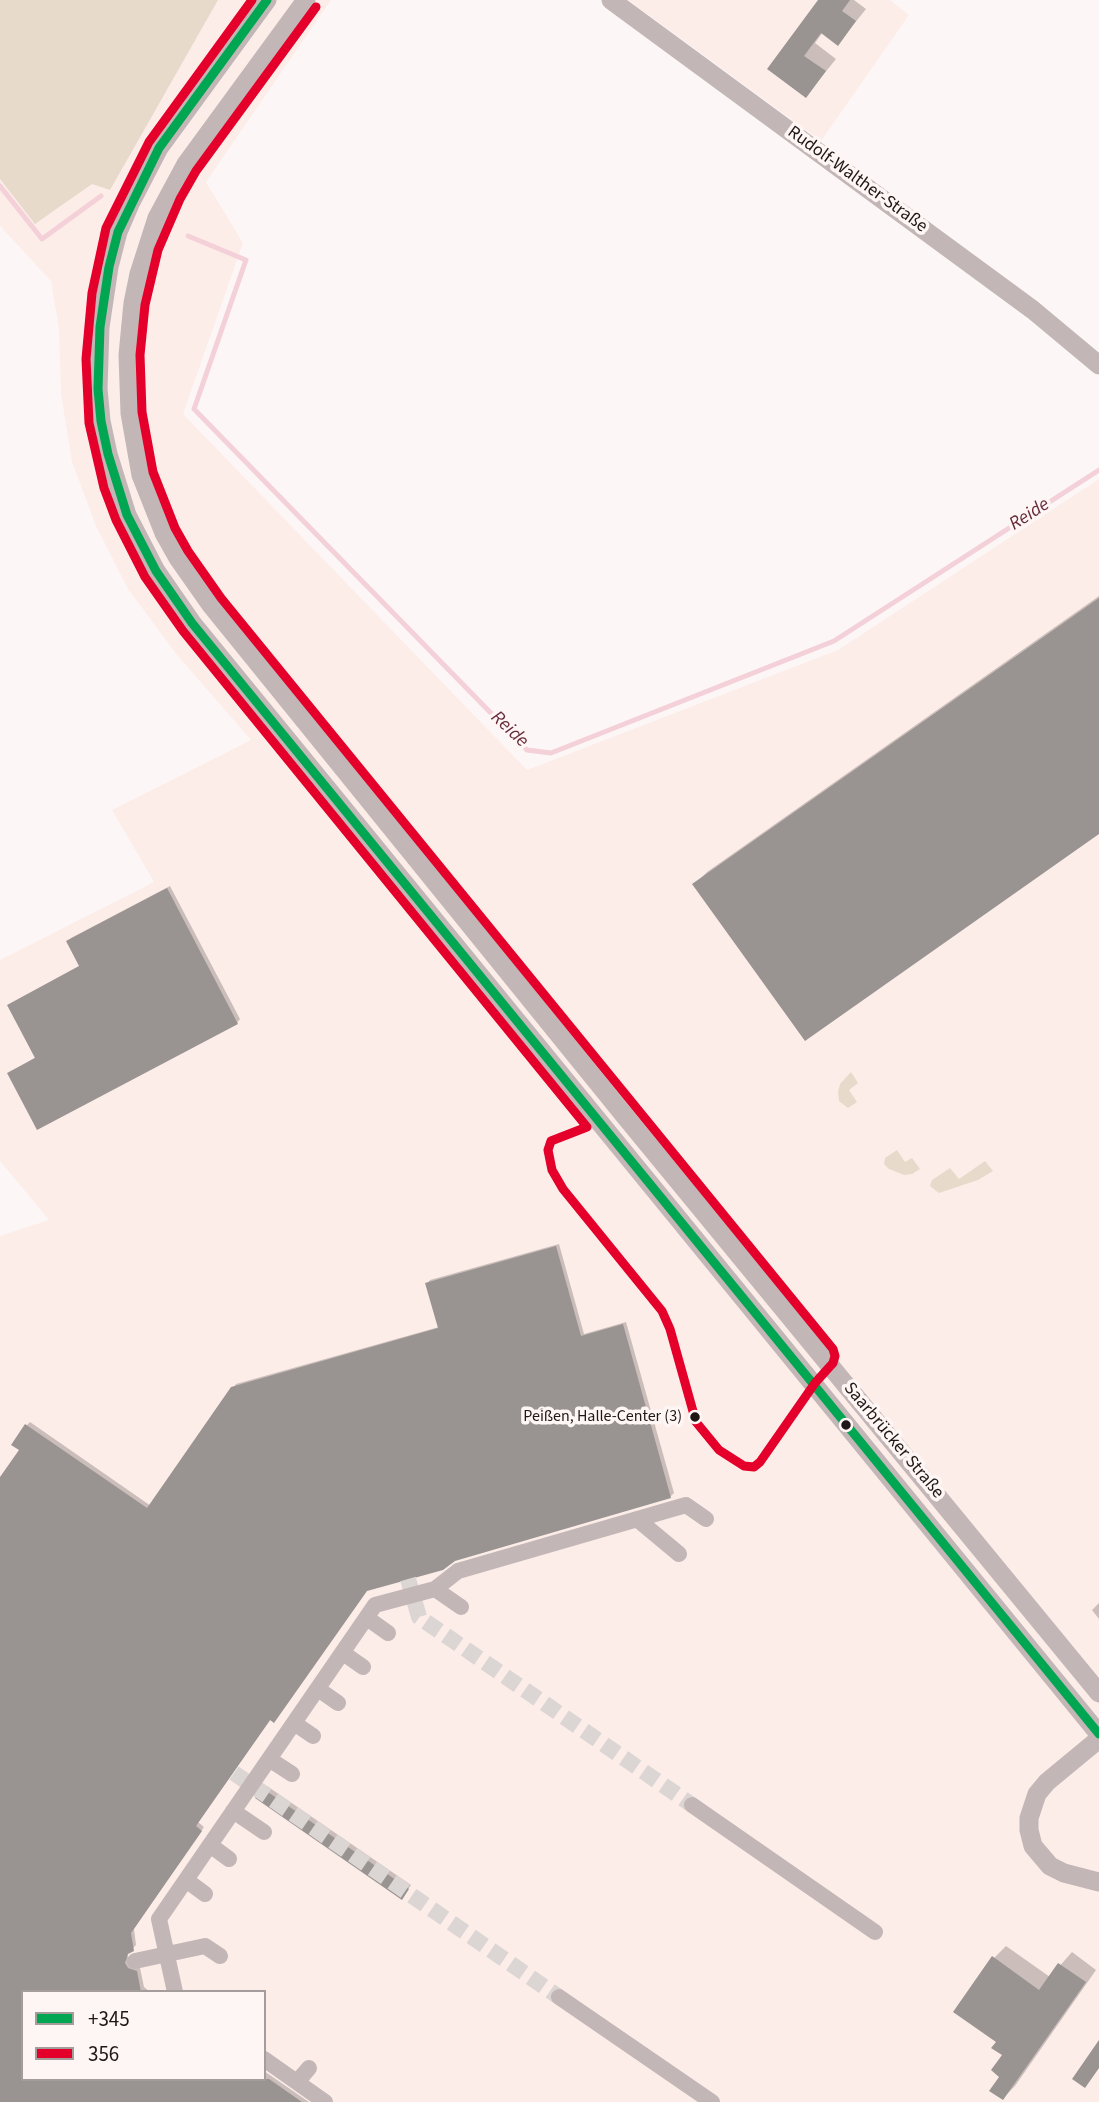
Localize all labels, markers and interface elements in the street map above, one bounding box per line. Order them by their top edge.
street label: Rudolf-Walther-Straße [783,122,931,238]
water label: Reide [1006,494,1054,536]
water label: Reide [485,707,533,753]
street label: Saarbrücker Straße [838,1379,948,1503]
place label: Peißen, Halle-Center (3) [523,1407,682,1427]
marker: Peißen, Halle-Center (3) [688,1410,702,1424]
unlabelled marker [839,1418,853,1432]
legend [21,1990,266,2081]
text: +345 [88,2004,130,2034]
text: 356 [88,2039,119,2069]

